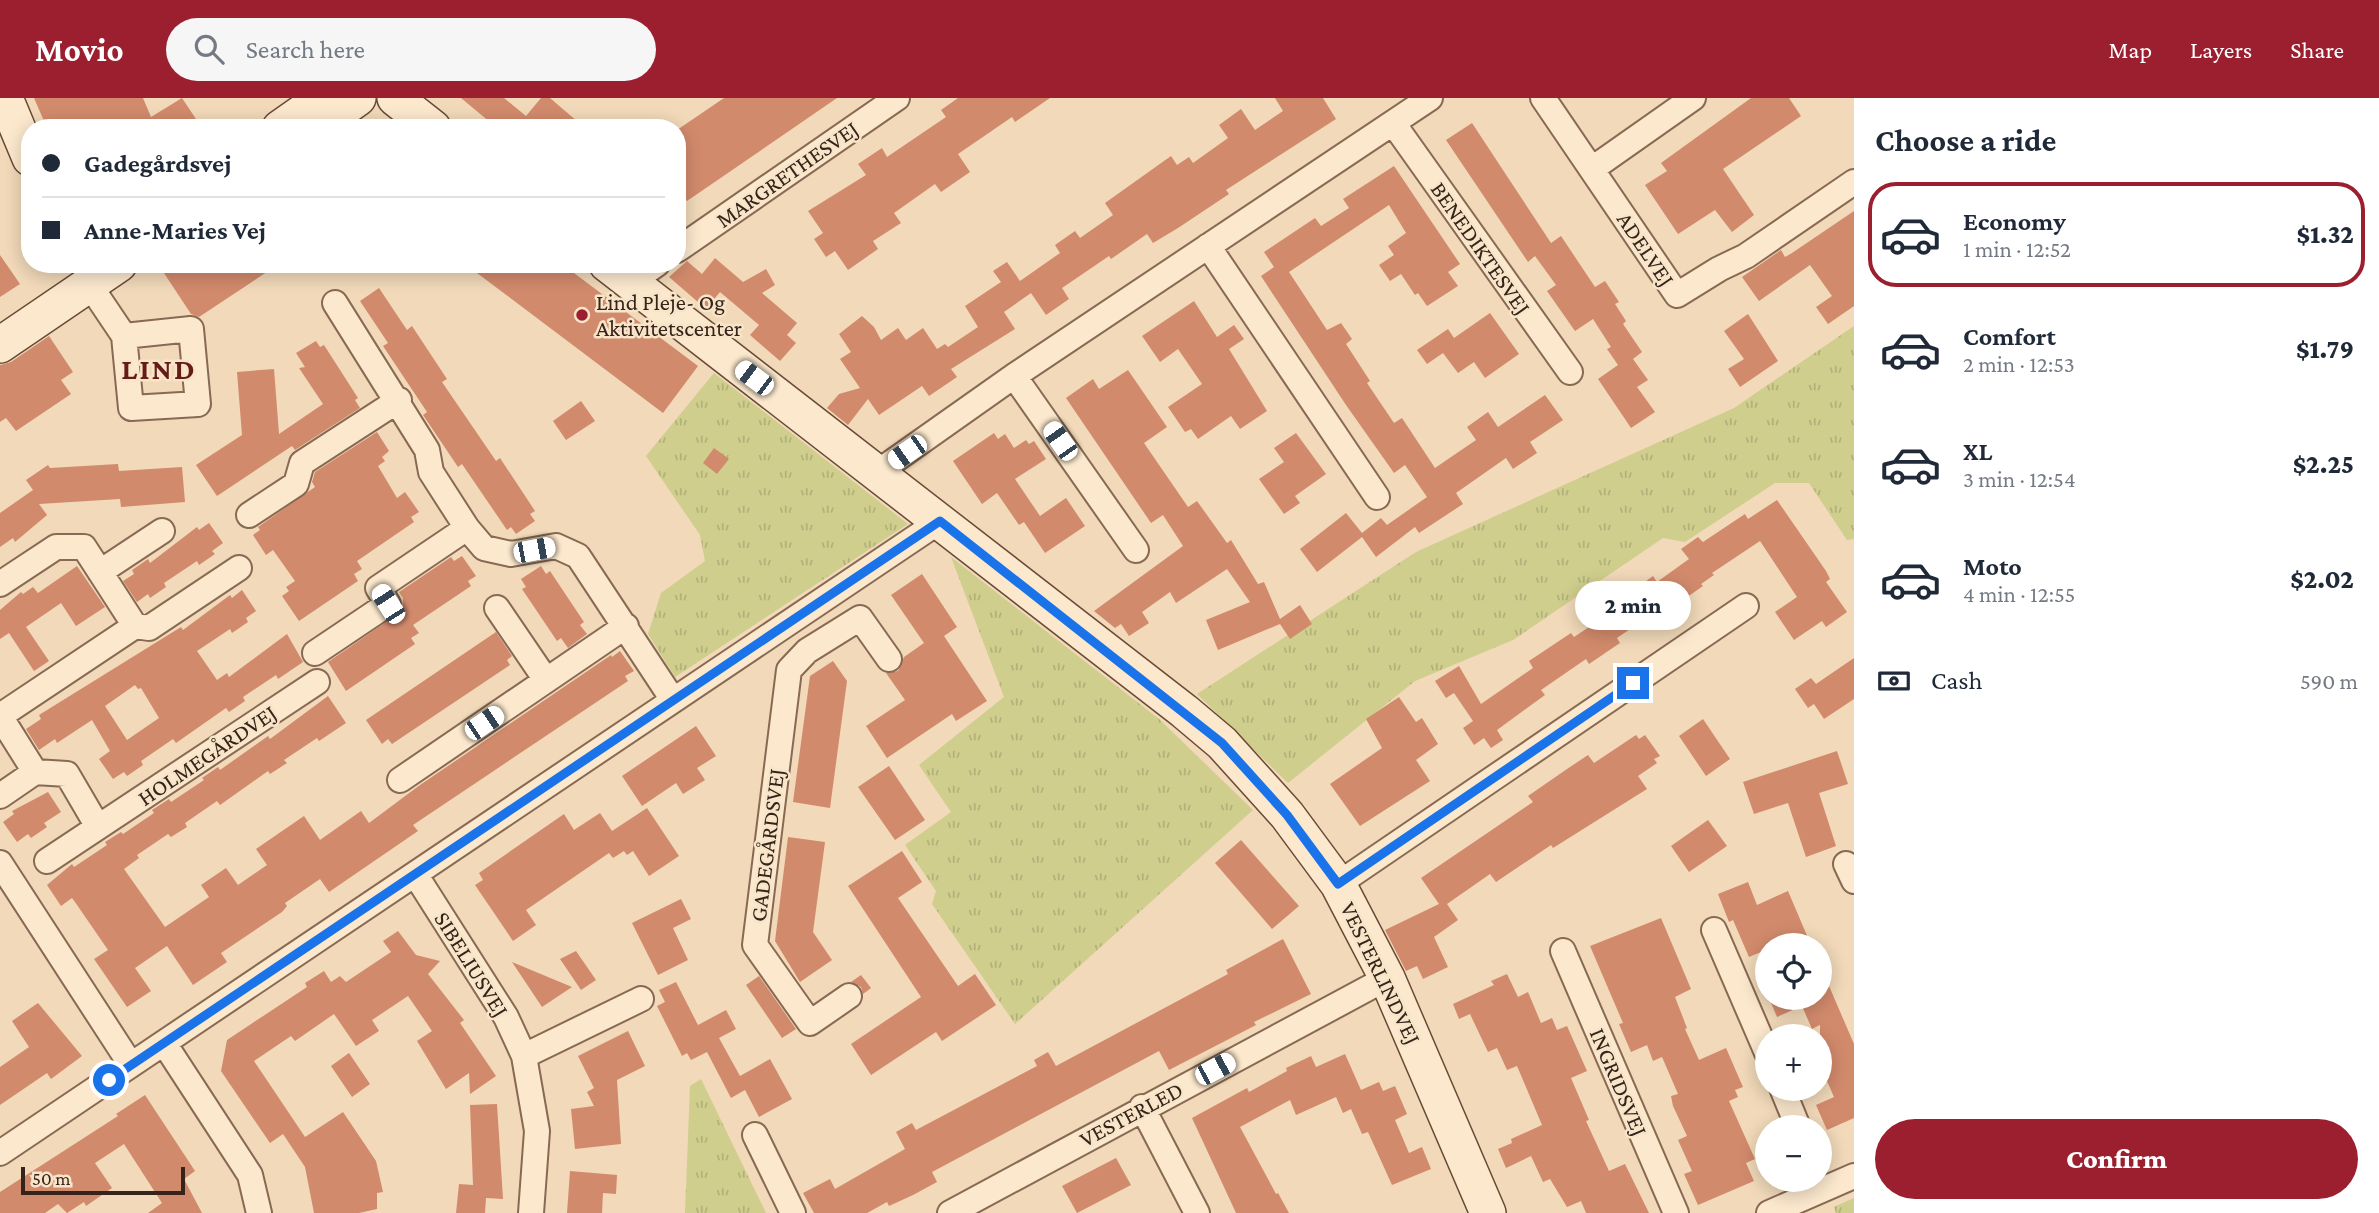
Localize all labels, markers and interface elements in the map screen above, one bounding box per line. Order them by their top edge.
search box [166,18,656,81]
icon: search [190,30,228,68]
text: Movio [35,31,124,68]
text: Search here [246,35,365,64]
text: Map [2108,36,2152,63]
text: Layers [2190,36,2252,63]
text: Share [2290,36,2344,63]
street label: MARGRETHESVEJ [711,115,863,233]
text: Choose a ride [1875,122,2056,158]
text: Gadegårdsvej [84,149,231,178]
street label: BENEDIKTESVEJ [1426,177,1536,319]
icon: car [1879,203,1942,266]
street label: ADELVEJ [1612,207,1680,291]
text: Economy [1963,207,2066,236]
text: Anne-Maries Vej [84,216,266,245]
text: $1.32 [2297,220,2354,249]
text: 1 min · 12:52 [1963,236,2071,262]
place label: Lind Pleje- Og Aktivitetscenter [596,289,742,341]
marker: Lind Pleje- Og Aktivitetscenter [574,307,590,323]
icon: car [1879,318,1942,381]
text: Comfort [1963,322,2056,351]
text: $1.79 [2296,335,2354,364]
text: 2 min · 12:53 [1963,351,2075,377]
district label: LIND [121,352,197,385]
car [731,357,778,399]
car [1040,418,1081,464]
car [884,431,931,473]
icon: car [1879,433,1942,496]
text: XL [1963,437,1992,466]
text: $2.25 [2293,450,2354,479]
text: 3 min · 12:54 [1963,466,2076,492]
car [512,536,557,564]
icon: car [1879,548,1942,611]
text: Moto [1963,552,2022,581]
text: $2.02 [2290,565,2354,594]
car [368,581,409,627]
text: 4 min · 12:55 [1963,581,2075,607]
callout: 2 min [1575,582,1691,630]
text: 2 min [1605,592,1661,618]
icon: cash [1875,662,1913,700]
text: Cash [1931,666,1982,695]
route end [1617,667,1649,699]
text: 590 m [2300,668,2358,694]
street label: HOLMEGÅRDVEJ [133,699,281,811]
car [461,703,508,743]
street label: GADEGÅRDSVEJ [745,767,789,923]
street label: VESTERLINDVEJ [1335,898,1427,1048]
street label: SIBELIUSVEJ [429,907,515,1021]
map controls [1755,933,1832,1192]
button: locate [1755,933,1832,1010]
street label: INGRIDSVEJ [1585,1024,1653,1140]
button: + [1755,1024,1832,1101]
car [1192,1050,1239,1088]
route start [93,1064,125,1096]
street label: VESTERLED [1075,1076,1187,1152]
button: − [1755,1115,1832,1192]
button: Confirm [1875,1119,2358,1199]
scale bar [21,1164,186,1196]
text: 50 m [32,1168,71,1189]

